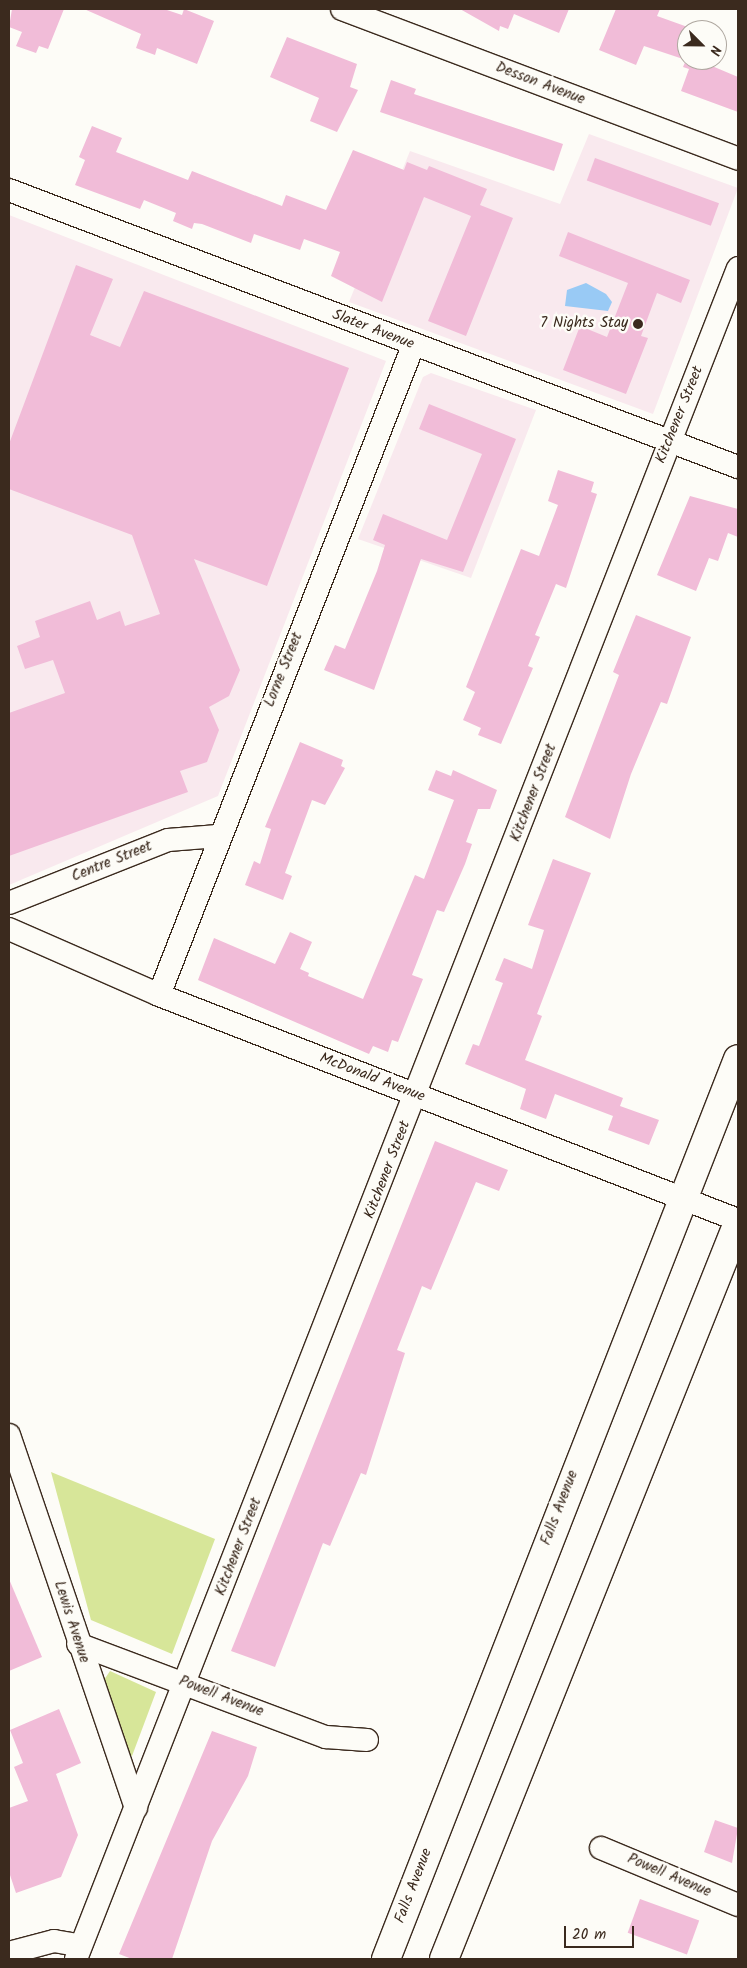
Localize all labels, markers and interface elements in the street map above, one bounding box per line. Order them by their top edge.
north arrow [677,20,727,70]
text: N [703,42,727,59]
street label: Desson Avenue [493,59,587,109]
street label: Slater Avenue [329,306,417,354]
place label: 7 Nights Stay [540,315,628,333]
marker: 7 Nights Stay [632,318,644,330]
street label: Kitchener Street [652,364,708,466]
street label: Lorne Street [261,630,307,710]
street label: Kitchener Street [507,741,561,845]
street label: Centre Street [69,838,155,886]
street label: McDonald Avenue [317,1050,427,1106]
street label: Kitchener Street [361,1118,415,1222]
street label: Falls Avenue [537,1468,583,1548]
street label: Kitchener Street [212,1495,266,1599]
street label: Lewis Avenue [49,1579,93,1665]
street label: Powell Avenue [176,1673,266,1721]
street label: Falls Avenue [391,1846,437,1926]
street label: Powell Avenue [624,1850,714,1902]
scale bar [567,1916,637,1948]
text: 20 m [572,1923,606,1947]

